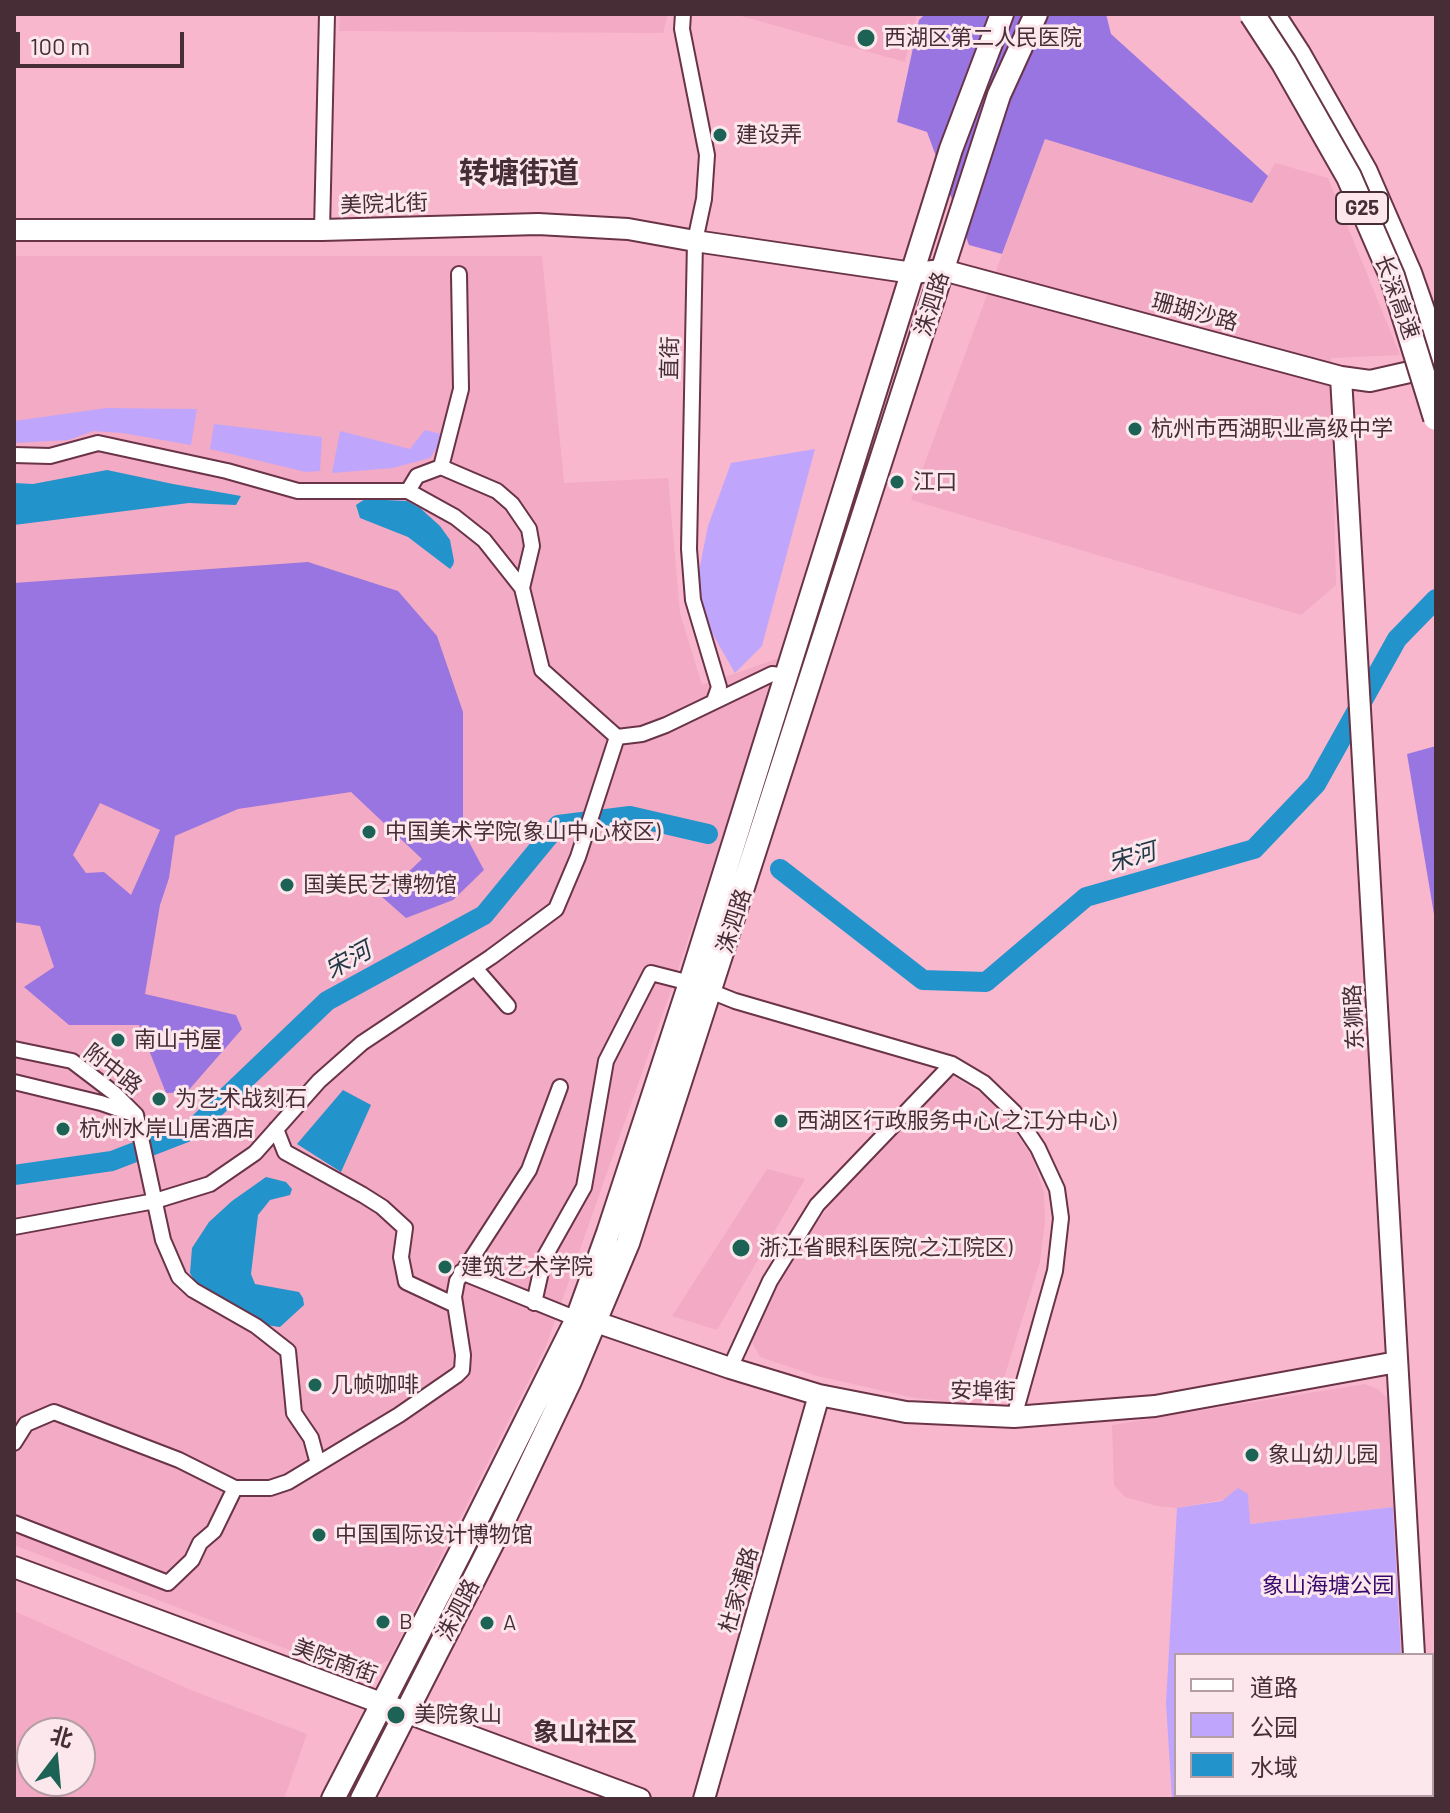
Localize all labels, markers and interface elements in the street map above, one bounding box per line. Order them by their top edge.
scale bar [20,16,188,66]
place label: 西湖区第二人民医院 [884,25,1082,51]
marker: 西湖区第二人民医院 [855,27,877,49]
text: 100 m [30,31,90,60]
place label: 建设弄 [736,122,802,148]
marker: 建设弄 [711,126,729,144]
district label: 转塘街道 [459,155,579,191]
street label: 美院北街 [340,189,428,219]
road number: G25 [1336,192,1388,224]
street label: 长深高速 [1370,251,1424,343]
street label: 洙泗路 [910,269,954,339]
street label: 珊瑚沙路 [1149,288,1241,336]
street label: 直街 [656,336,684,380]
place label: 杭州市西湖职业高级中学 [1151,416,1393,442]
marker: 杭州市西湖职业高级中学 [1126,420,1144,438]
place label: 江口 [913,469,957,495]
marker: 江口 [888,473,906,491]
place label: 中国美术学院(象山中心校区) [385,819,660,845]
marker: 中国美术学院(象山中心校区) [360,823,378,841]
water label: 宋河 [1105,837,1159,877]
place label: 国美民艺博物馆 [303,872,457,898]
marker: 国美民艺博物馆 [278,876,296,894]
street label: 洙泗路 [711,886,757,956]
water label: 宋河 [320,936,376,984]
street label: 东狮路 [1339,983,1369,1051]
place label: 南山书屋 [134,1027,222,1053]
marker: 南山书屋 [109,1031,127,1049]
street label: 附中路 [79,1038,147,1100]
place label: 为艺术战刻石 [175,1086,307,1112]
marker: 为艺术战刻石 [150,1090,168,1108]
place label: 西湖区行政服务中心(之江分中心) [797,1108,1116,1134]
marker: 西湖区行政服务中心(之江分中心) [772,1112,790,1130]
place label: 杭州水岸山居酒店 [79,1116,255,1142]
marker: 杭州水岸山居酒店 [54,1120,72,1138]
place label: 浙江省眼科医院(之江院区) [759,1235,1012,1261]
marker: 浙江省眼科医院(之江院区) [730,1237,752,1259]
place label: 建筑艺术学院 [461,1254,593,1280]
marker: 建筑艺术学院 [436,1258,454,1276]
place label: 几帧咖啡 [331,1372,419,1398]
marker: 几帧咖啡 [306,1376,324,1394]
street label: 安埠街 [950,1377,1016,1405]
place label: 象山幼儿园 [1268,1442,1378,1468]
marker: 象山幼儿园 [1243,1446,1261,1464]
place label: 中国国际设计博物馆 [335,1522,533,1548]
marker: 中国国际设计博物馆 [310,1526,328,1544]
street label: 杜家浦路 [714,1544,764,1636]
park label: 象山海塘公园 [1262,1573,1394,1599]
street label: 洙泗路 [431,1575,485,1645]
place label: B [399,1609,413,1635]
place label: A [503,1610,516,1636]
marker: B [374,1613,392,1631]
marker: A [478,1614,496,1632]
street label: 美院南街 [289,1634,381,1688]
legend [1174,1653,1434,1797]
text: 道路 [1250,1672,1298,1701]
place label: 美院象山 [414,1702,502,1728]
marker: 美院象山 [385,1704,407,1726]
text: 公园 [1250,1712,1298,1741]
district label: 象山社区 [533,1716,637,1748]
north arrow [16,1717,96,1797]
text: 北 [48,1720,76,1751]
text: 水域 [1250,1752,1298,1781]

